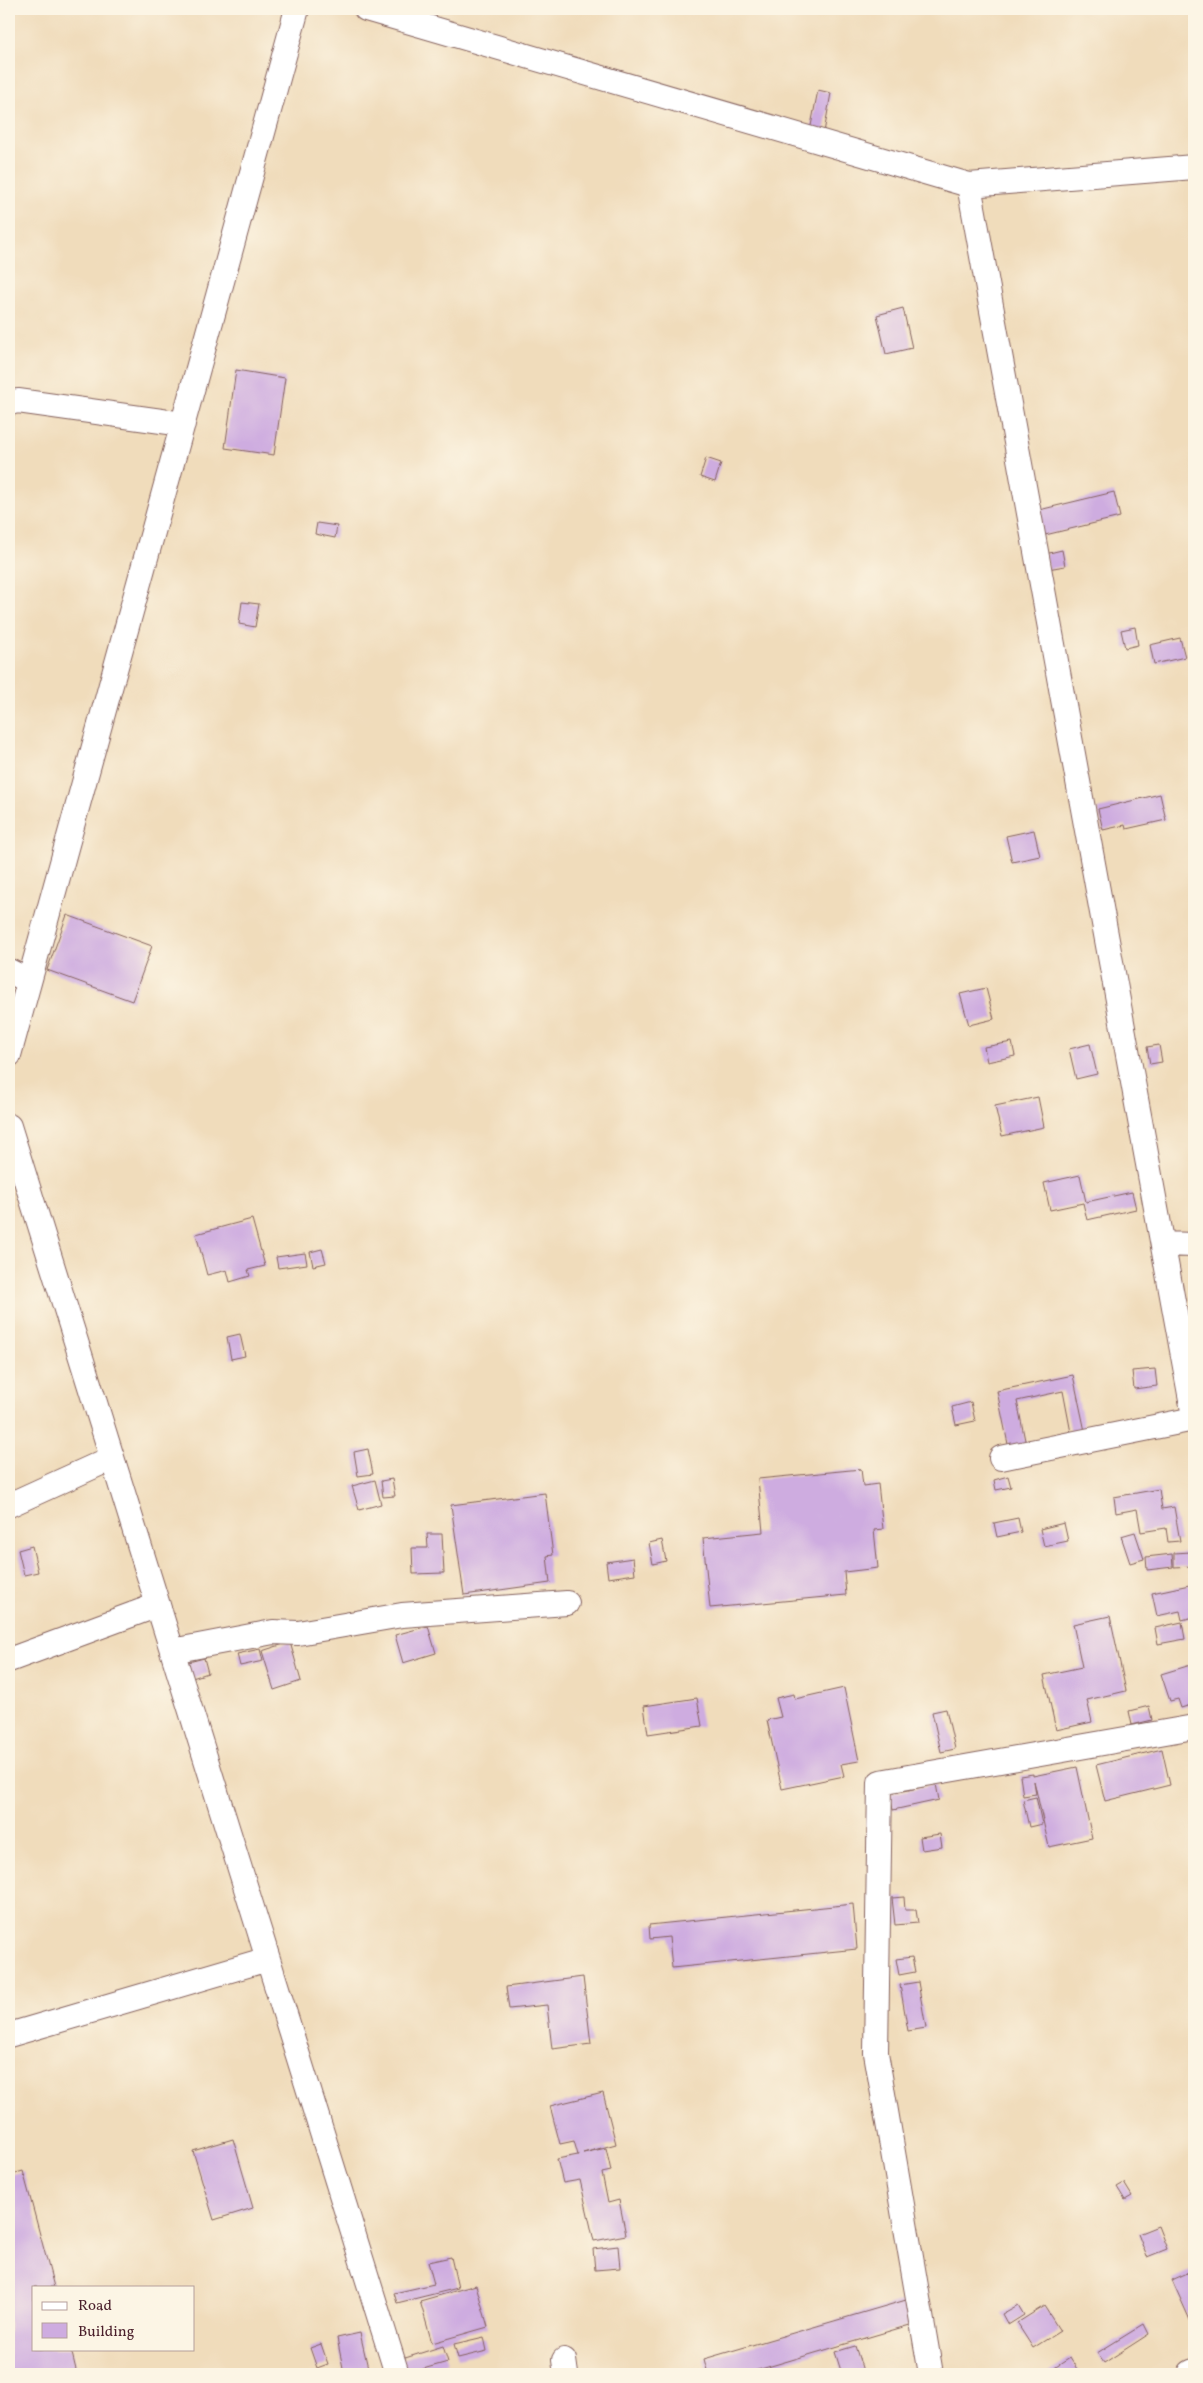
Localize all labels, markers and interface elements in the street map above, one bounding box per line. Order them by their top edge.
legend [32,2286,195,2350]
text: Road [78,2296,112,2317]
text: Building [78,2322,135,2343]

